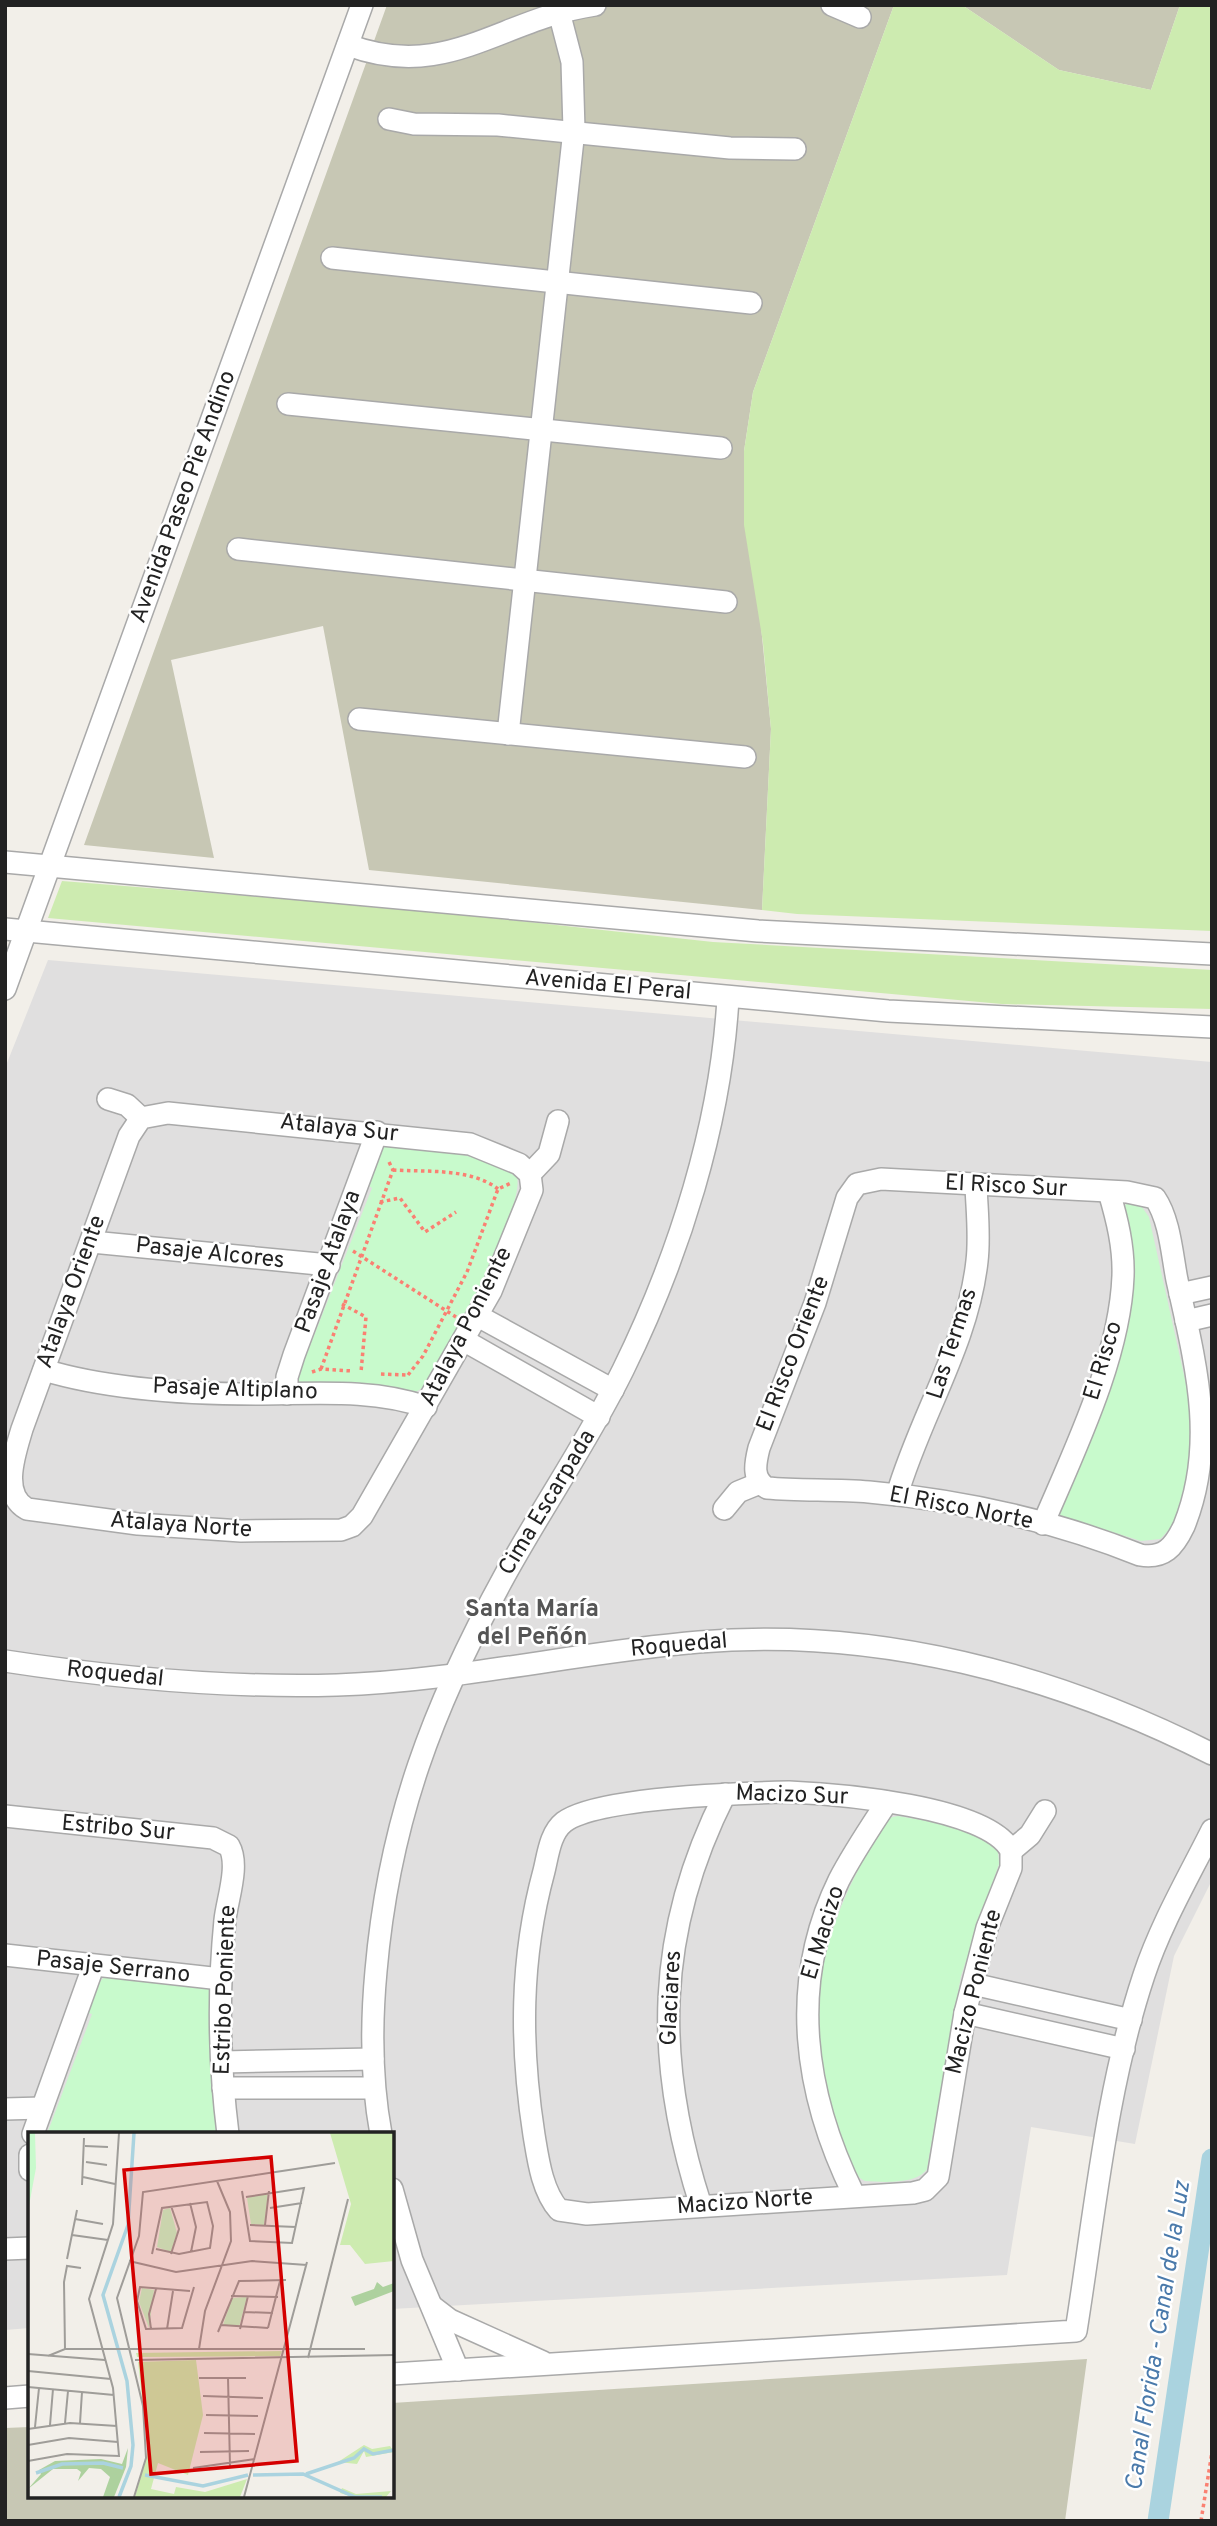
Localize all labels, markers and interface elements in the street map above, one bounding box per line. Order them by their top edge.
street label: Avenida Paseo Pie Andino [125,367,243,627]
street label: Avenida El Peral [524,964,692,1008]
street label: Atalaya Sur [278,1108,400,1150]
street label: El Risco Sur [944,1169,1068,1205]
street label: Pasaje Atalaya [290,1187,368,1337]
street label: Atalaya Oriente [31,1211,113,1373]
street label: Pasaje Alcores [134,1232,286,1276]
street label: Atalaya Poniente [414,1242,520,1412]
street label: El Risco Oriente [751,1272,837,1436]
street label: Las Termas [921,1285,985,1403]
street label: El Risco [1078,1318,1130,1404]
street label: Pasaje Altiplano [152,1373,318,1407]
street label: Cima Escarpada [493,1425,603,1581]
street label: El Risco Norte [887,1481,1035,1537]
street label: Atalaya Norte [109,1507,253,1545]
district label: Santa María del Peñón [465,1595,599,1653]
street label: Roquedal [629,1627,729,1665]
street label: Roquedal [65,1655,165,1695]
street label: Macizo Sur [735,1780,849,1812]
street label: Estribo Sur [60,1810,176,1848]
street label: El Macizo [796,1882,852,1984]
street label: Estribo Poniente [209,1905,243,2075]
street label: Macizo Poniente [940,1906,1010,2078]
street label: Pasaje Serrano [34,1945,192,1991]
street label: Glaciares [655,1950,689,2046]
inset map [28,2132,394,2498]
water label: Canal Florida - Canal de la Luz [1120,2178,1199,2493]
street label: Macizo Norte [676,2184,814,2222]

